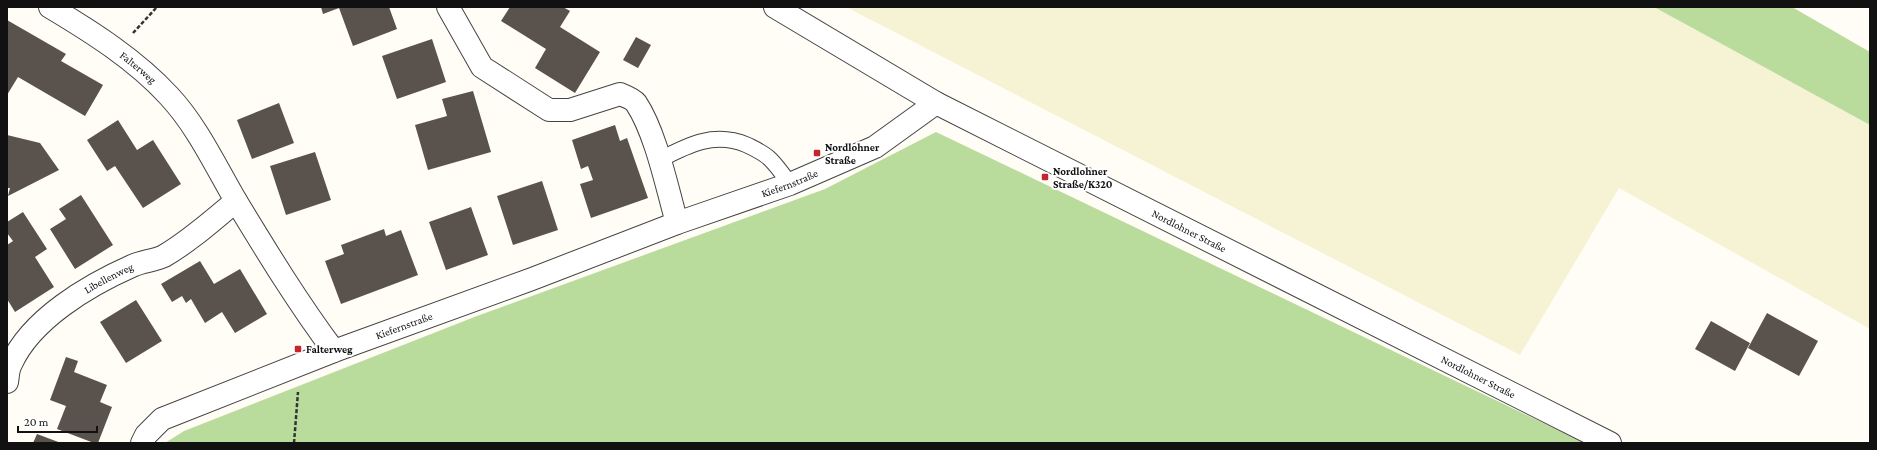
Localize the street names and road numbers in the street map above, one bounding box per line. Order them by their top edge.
street label: Falterweg [118,49,159,87]
street label: Kiefernstraße [760,167,820,199]
street label: Nordlohner Straße [1150,207,1228,255]
street label: Libellenweg [82,260,136,296]
street label: Kiefernstraße [374,310,434,341]
street label: Nordlohner Straße [1439,353,1518,400]

